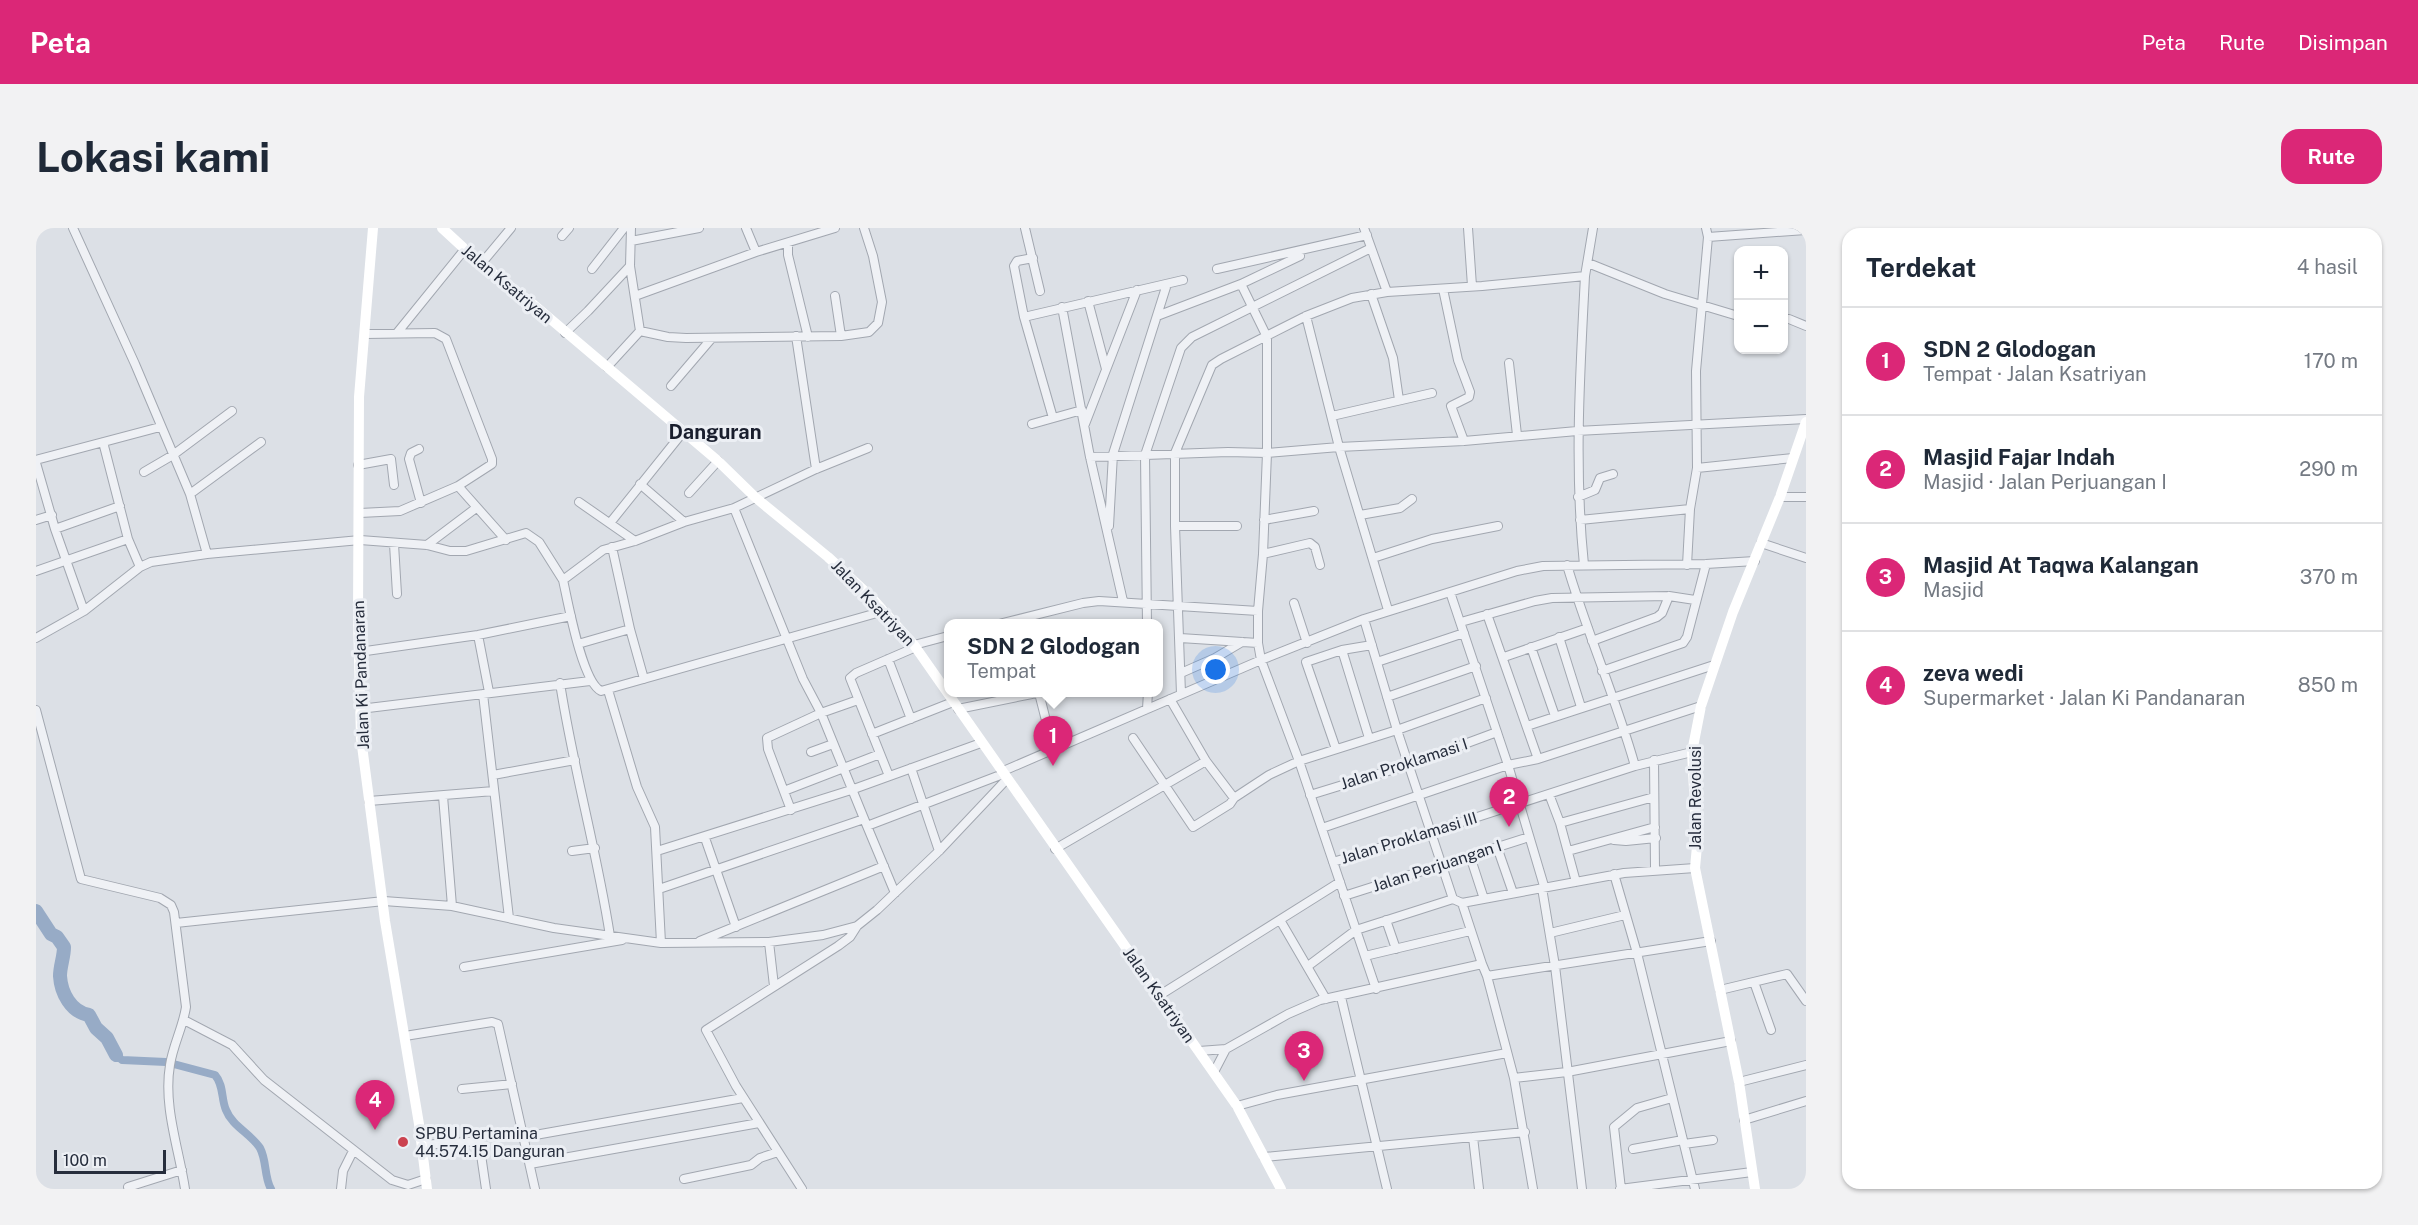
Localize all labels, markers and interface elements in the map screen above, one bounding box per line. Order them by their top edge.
text: Peta [30,26,91,59]
text: Peta [2142,30,2186,55]
text: Rute [2219,30,2265,55]
text: Disimpan [2298,30,2388,55]
button: Rute [2281,129,2382,184]
text: Lokasi kami [36,132,270,181]
street label: Jalan Ksatriyan [458,241,556,327]
map controls [1734,246,1788,354]
button: + [1734,246,1788,300]
text: Terdekat [1866,252,1976,283]
text: 4 hasil [2297,255,2358,279]
button: − [1734,300,1788,354]
text: SDN 2 Glodogan [1923,336,2096,362]
text: 1 [1881,349,1890,373]
text: 170 m [2304,349,2358,373]
text: Tempat · Jalan Ksatriyan [1923,362,2147,386]
district label: Danguran [668,420,762,444]
text: Masjid Fajar Indah [1923,444,2115,470]
text: 2 [1879,457,1892,481]
text: 290 m [2299,457,2358,481]
text: Masjid · Jalan Perjuangan I [1923,470,2167,494]
text: Masjid At Taqwa Kalangan [1923,552,2199,578]
street label: Jalan Ksatriyan [827,556,919,650]
text: 3 [1879,565,1892,589]
text: 370 m [2300,565,2358,589]
text: Masjid [1923,578,1984,602]
street label: Jalan Ki Pandanaran [349,600,373,750]
popup [944,619,1163,697]
text: SDN 2 Glodogan [967,633,1140,659]
your location [1201,655,1230,684]
text: Tempat [967,659,1036,683]
text: zeva wedi [1923,660,2024,686]
text: 4 [1879,673,1892,697]
text: 850 m [2298,673,2358,697]
text: Supermarket · Jalan Ki Pandanaran [1923,686,2245,710]
pin: 1 [1034,716,1072,766]
street label: Jalan Proklamasi I [1338,734,1470,794]
street label: Jalan Revolusi [1686,746,1705,850]
pin: 2 [1490,778,1528,827]
street label: Jalan Proklamasi III [1338,808,1480,868]
street label: Jalan Perjuangan I [1370,836,1504,896]
street label: Jalan Ksatriyan [1119,944,1199,1046]
pin: 3 [1284,1032,1324,1081]
pin: 4 [356,1080,394,1130]
place label: SPBU Pertamina 44.574.15 Danguran [415,1124,565,1161]
marker: SPBU Pertamina 44.574.15 Danguran [396,1135,410,1149]
scale bar [54,1147,166,1174]
text: 100 m [63,1151,107,1170]

